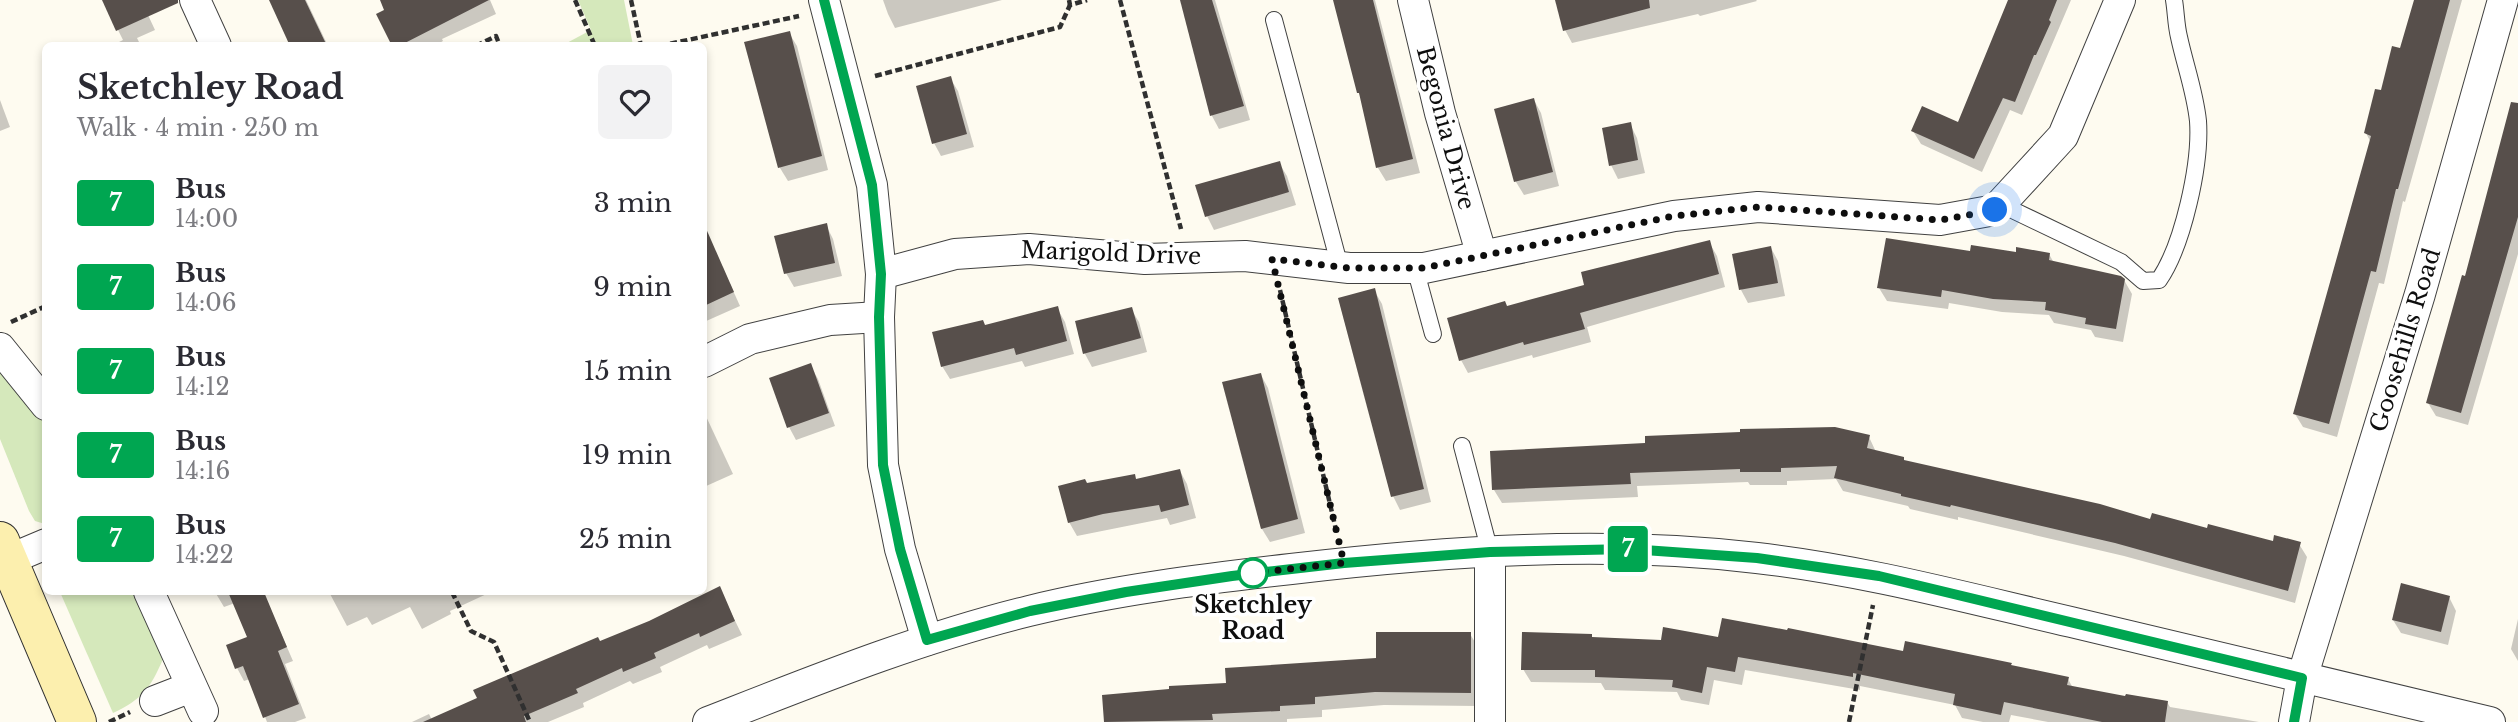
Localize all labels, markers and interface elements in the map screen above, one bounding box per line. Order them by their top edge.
street label: Begonia Drive [1411,43,1481,213]
button: heart [598,65,672,139]
text: Sketchley Road [77,67,344,108]
text: Walk · 4 min · 250 m [77,114,319,142]
text: Bus [175,173,226,205]
text: 3 min [594,187,672,219]
text: 7 [109,188,122,217]
your location [1977,192,2012,227]
text: 14:00 [175,205,238,233]
street label: Marigold Drive [1020,236,1202,270]
street label: Goosehills Road [2364,245,2446,435]
text: Bus [175,257,226,289]
text: 9 min [593,271,672,303]
text: 7 [109,272,122,301]
text: 14:06 [175,289,236,317]
text: Bus [175,341,226,373]
text: 15 min [583,355,672,387]
text: 7 [109,356,122,385]
text: 14:12 [175,373,230,401]
text: Bus [175,425,226,457]
text: 19 min [582,439,672,471]
text: 7 [109,440,122,469]
text: 14:16 [175,457,230,485]
text: Bus [175,509,226,541]
text: 25 min [579,523,672,555]
text: 7 [109,524,122,553]
line badge: 7 [1605,526,1651,572]
text: 7 [1622,534,1634,563]
text: 14:22 [175,541,234,569]
marker: Sketchley Road [1238,558,1268,588]
place label: Sketchley Road [1194,591,1313,645]

